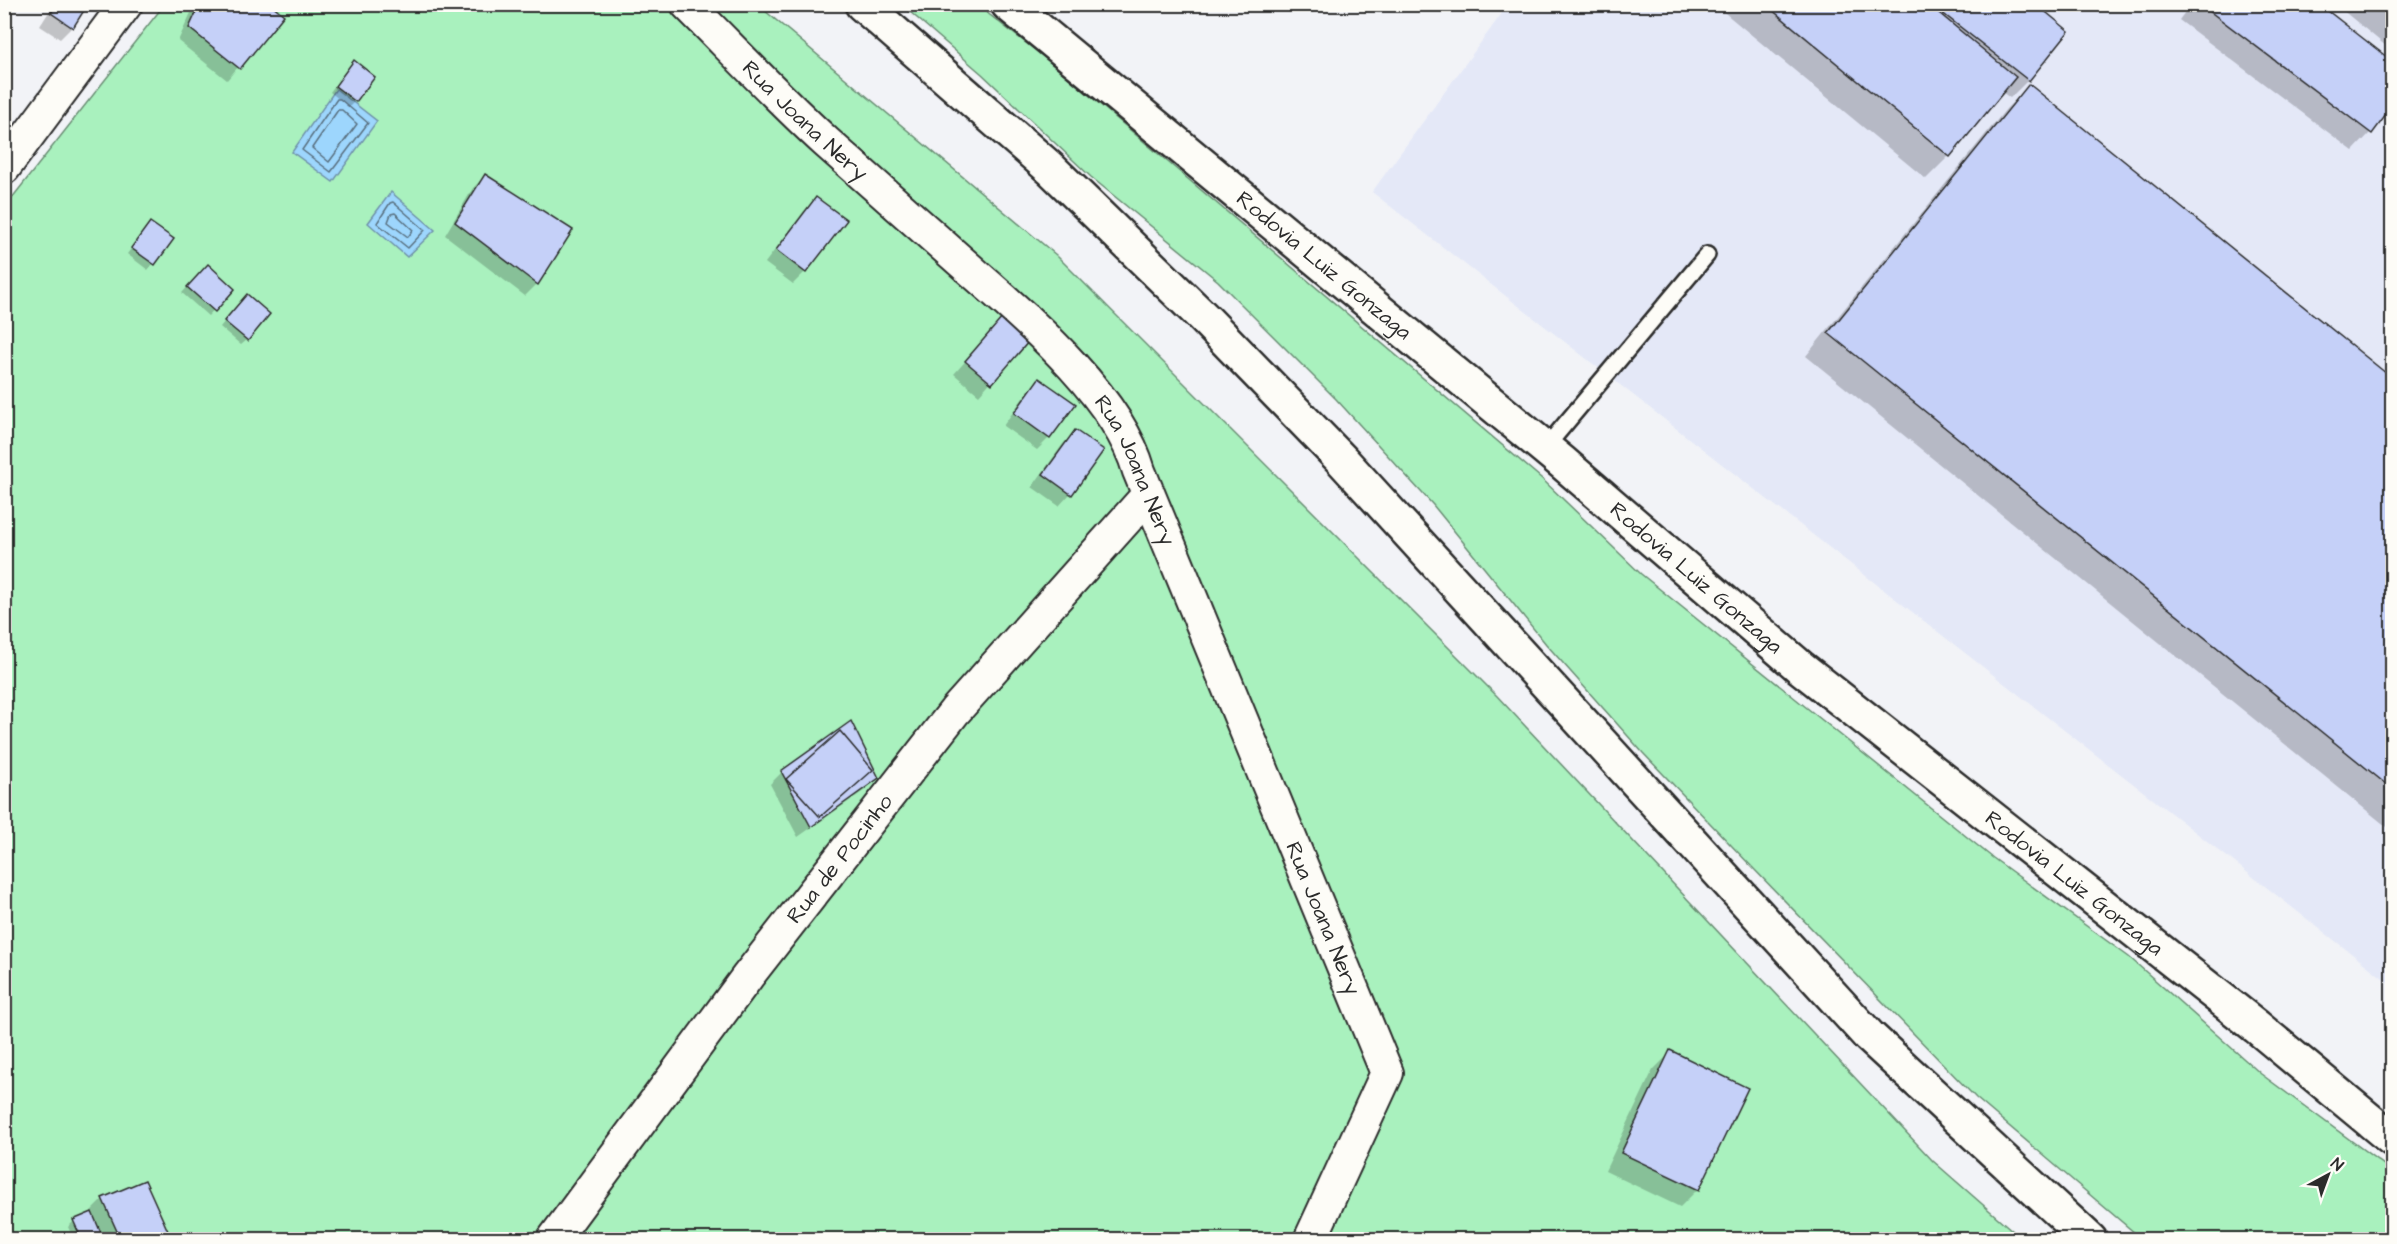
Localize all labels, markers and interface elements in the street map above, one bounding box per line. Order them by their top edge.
street label: Rua Joana Nery [735,53,875,189]
street label: Rodovia Luiz Gonzaga [1230,183,1418,347]
street label: Rua Joana Nery [1087,388,1183,550]
street label: Rodovia Luiz Gonzaga [1603,494,1789,661]
street label: Rua de Pocinho [779,787,900,930]
street label: Rodovia Luiz Gonzaga [1979,803,2170,963]
street label: Rua Joana Nery [1278,837,1369,1000]
north arrow [2298,1145,2358,1205]
text: N [2326,1153,2348,1176]

